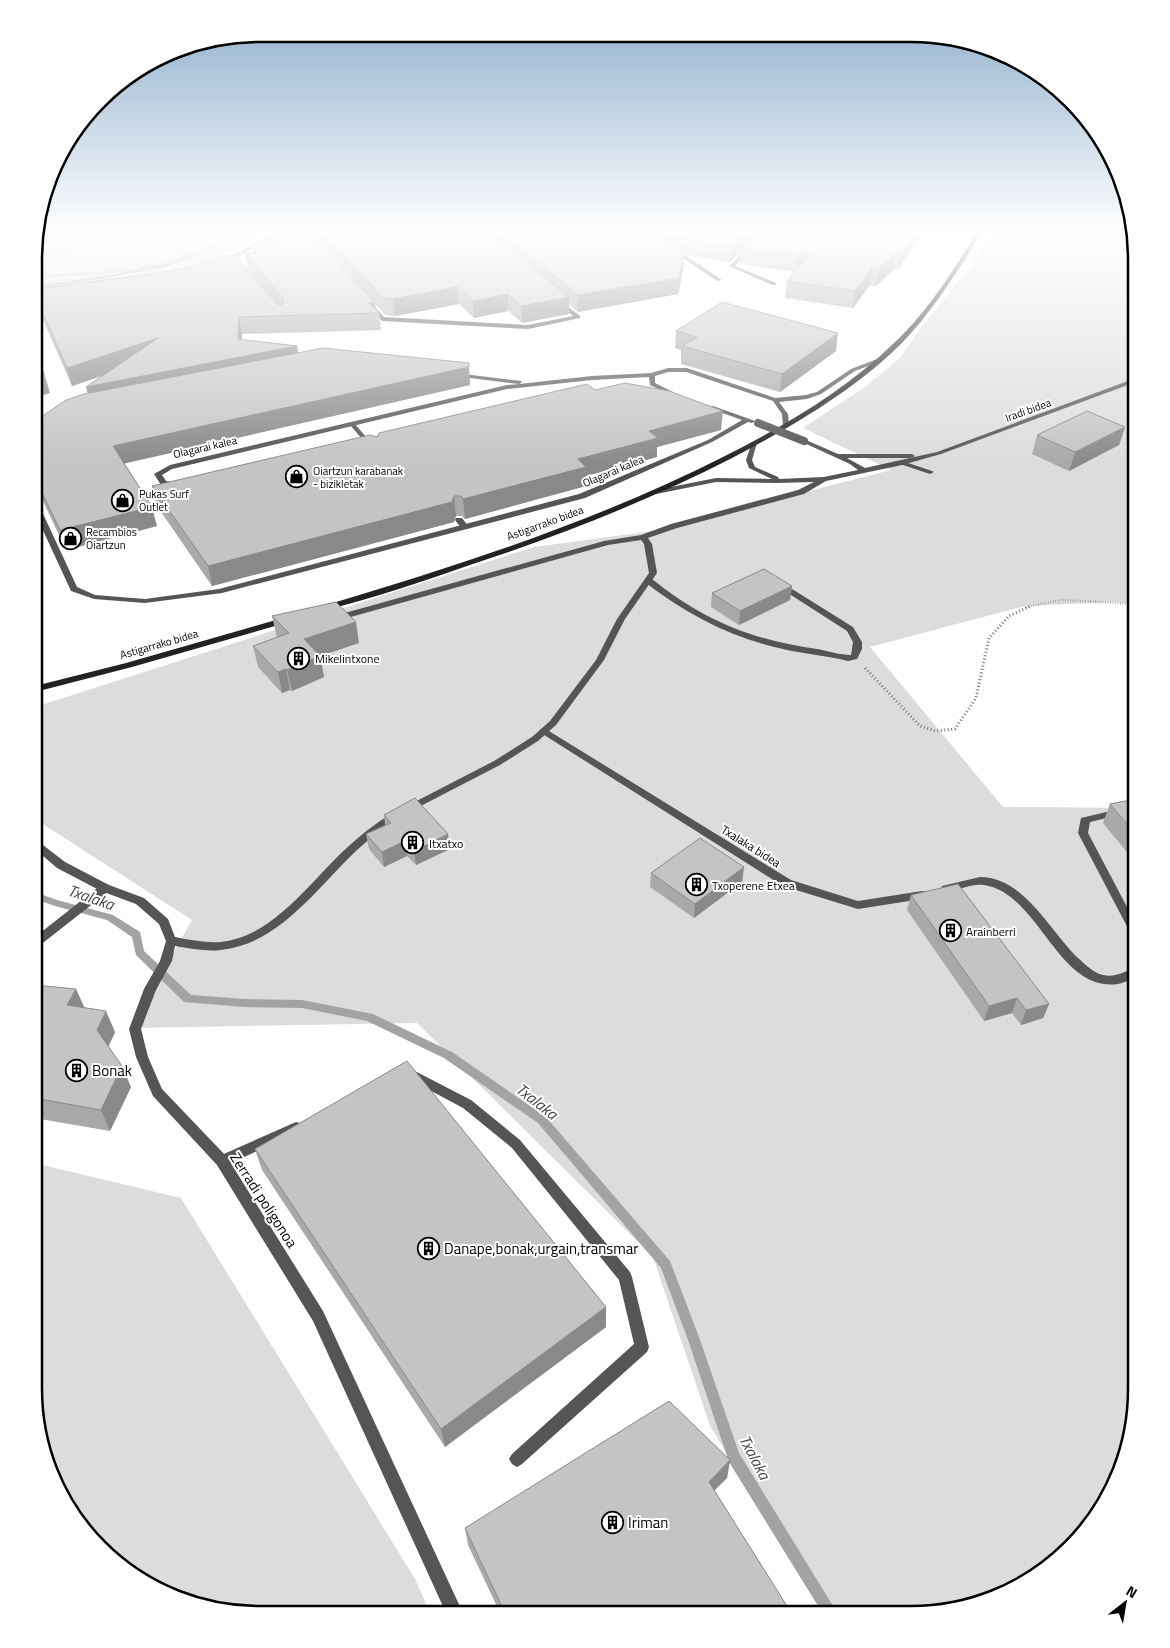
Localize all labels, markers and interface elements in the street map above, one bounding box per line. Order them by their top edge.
street label: Iradi bidea [1003,394,1054,426]
street label: Olagarai kalea [172,432,239,462]
street label: Olagarai kalea [580,451,646,491]
place label: Oiartzun karabanak - bizikletak [313,463,404,492]
shop icon: Oiartzun karabanak - bizikletak [285,465,309,489]
place label: Pukas Surf Outlet [139,486,189,515]
shop icon: Pukas Surf Outlet [111,488,135,512]
street label: Astigarrako bidea [504,502,586,544]
place label: Recambios Oiartzun [86,524,137,553]
shop icon: Recambios Oiartzun [58,526,82,550]
street label: Astigarrako bidea [118,625,200,663]
building icon: Mikelintxone [287,646,311,670]
place label: Mikelintxone [315,649,380,668]
street label: Txalaka bidea [717,820,785,872]
building icon: Itxatxo [401,831,425,855]
place label: Itxatxo [429,834,463,853]
building icon: Txoperene Etxea [684,873,708,897]
place label: Txoperene Etxea [712,876,795,895]
water label: Txalaka [65,878,118,916]
building icon: Arainberri [938,919,962,943]
place label: Arainberri [966,922,1016,941]
building icon: Bonak [64,1058,88,1082]
place label: Bonak [92,1059,132,1082]
water label: Txalaka [511,1077,564,1126]
street label: Zerradi poligonoa [225,1148,304,1253]
building icon: Danape,bonak,urgain,transmar [416,1236,440,1260]
place label: Danape,bonak,urgain,transmar [444,1237,638,1260]
water label: Txalaka [733,1430,777,1484]
building icon: Iriman [600,1510,624,1534]
place label: Iriman [628,1511,668,1534]
north arrow [1100,1578,1150,1628]
text: N [1122,1580,1142,1603]

